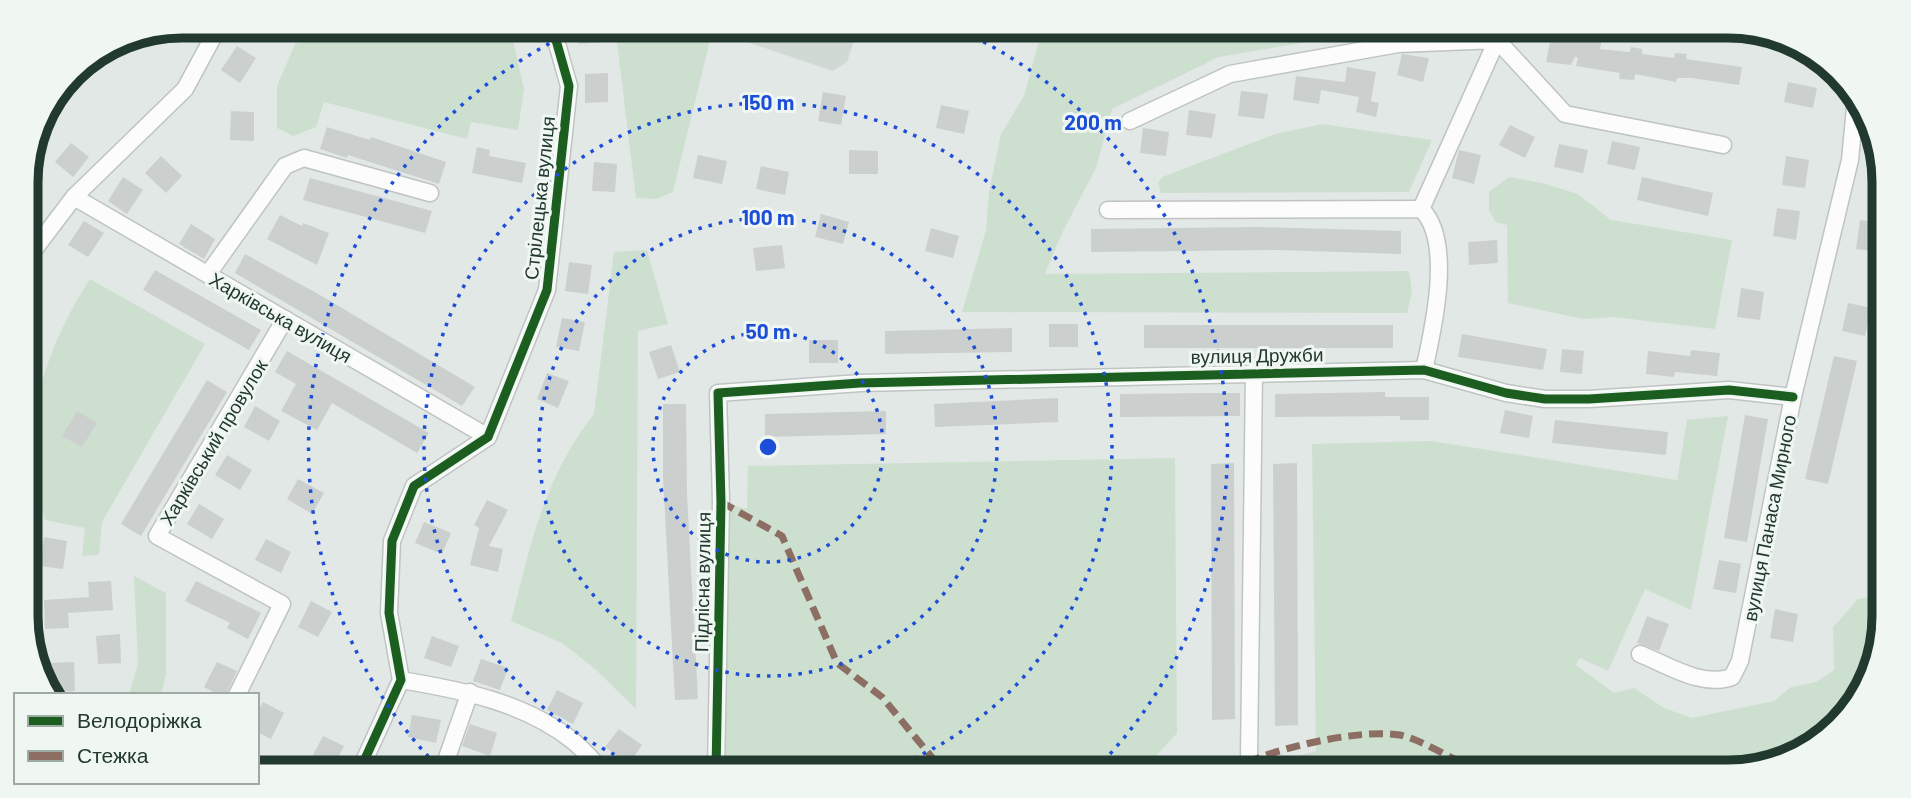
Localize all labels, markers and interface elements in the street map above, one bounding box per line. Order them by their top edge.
text: 150 m [742,89,794,114]
text: 200 m [1064,109,1122,134]
street label: Стрілецька вулиця [519,115,559,281]
text: 100 m [741,204,795,229]
street label: Харківська вулиця [206,267,356,367]
text: 50 m [745,318,791,343]
street label: вулиця Дружби [1190,342,1324,368]
street label: Харківський провулок [154,354,272,529]
street label: вулиця Панаса Мирного [1738,413,1800,623]
centre of rings [756,435,780,459]
street label: Підлісна вулиця [689,512,715,652]
legend [14,693,259,784]
text: Велодоріжка [77,707,202,732]
text: Стежка [77,742,149,767]

